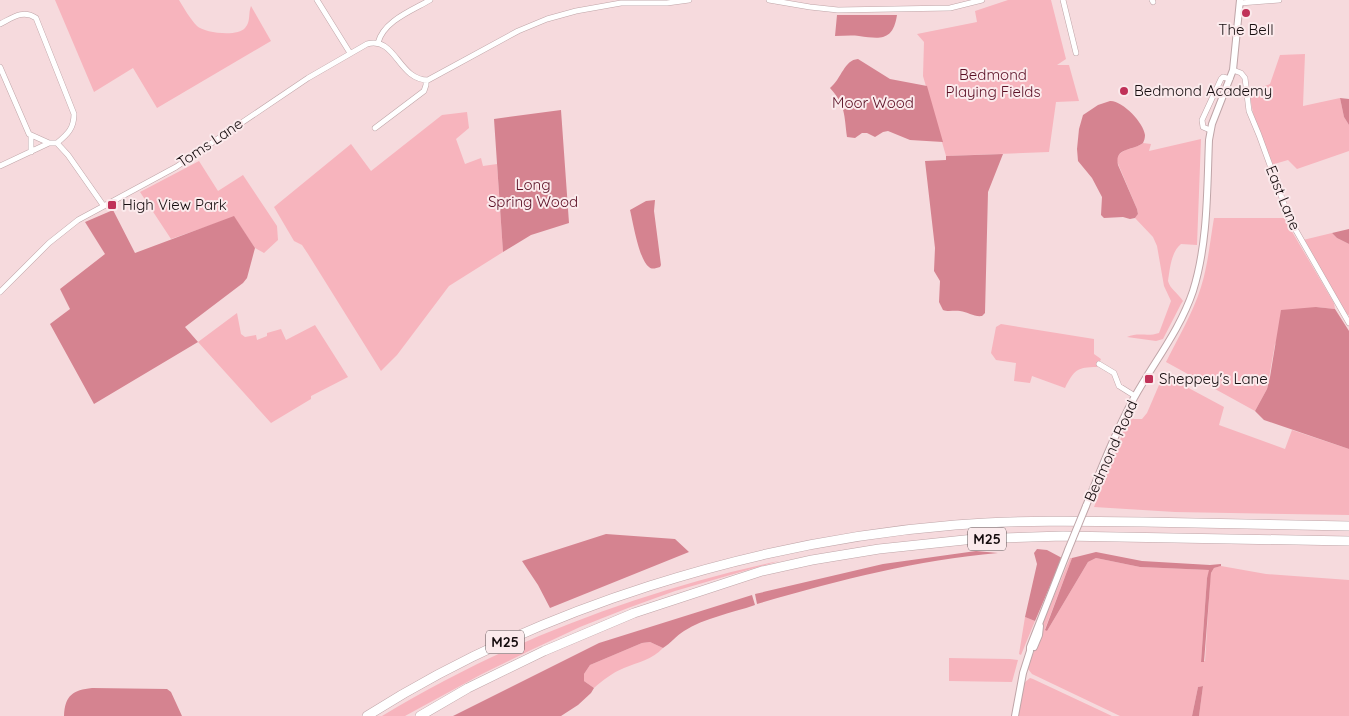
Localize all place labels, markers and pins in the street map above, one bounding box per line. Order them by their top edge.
marker: The Bell [1240,7,1252,19]
place label: The Bell [1218,20,1274,39]
place label: Bedmond Academy [1134,81,1272,100]
marker: Bedmond Academy [1118,85,1130,97]
place label: High View Park [122,195,227,214]
marker: High View Park [106,199,118,211]
place label: Sheppey's Lane [1159,369,1268,388]
marker: Sheppey's Lane [1143,373,1155,385]

